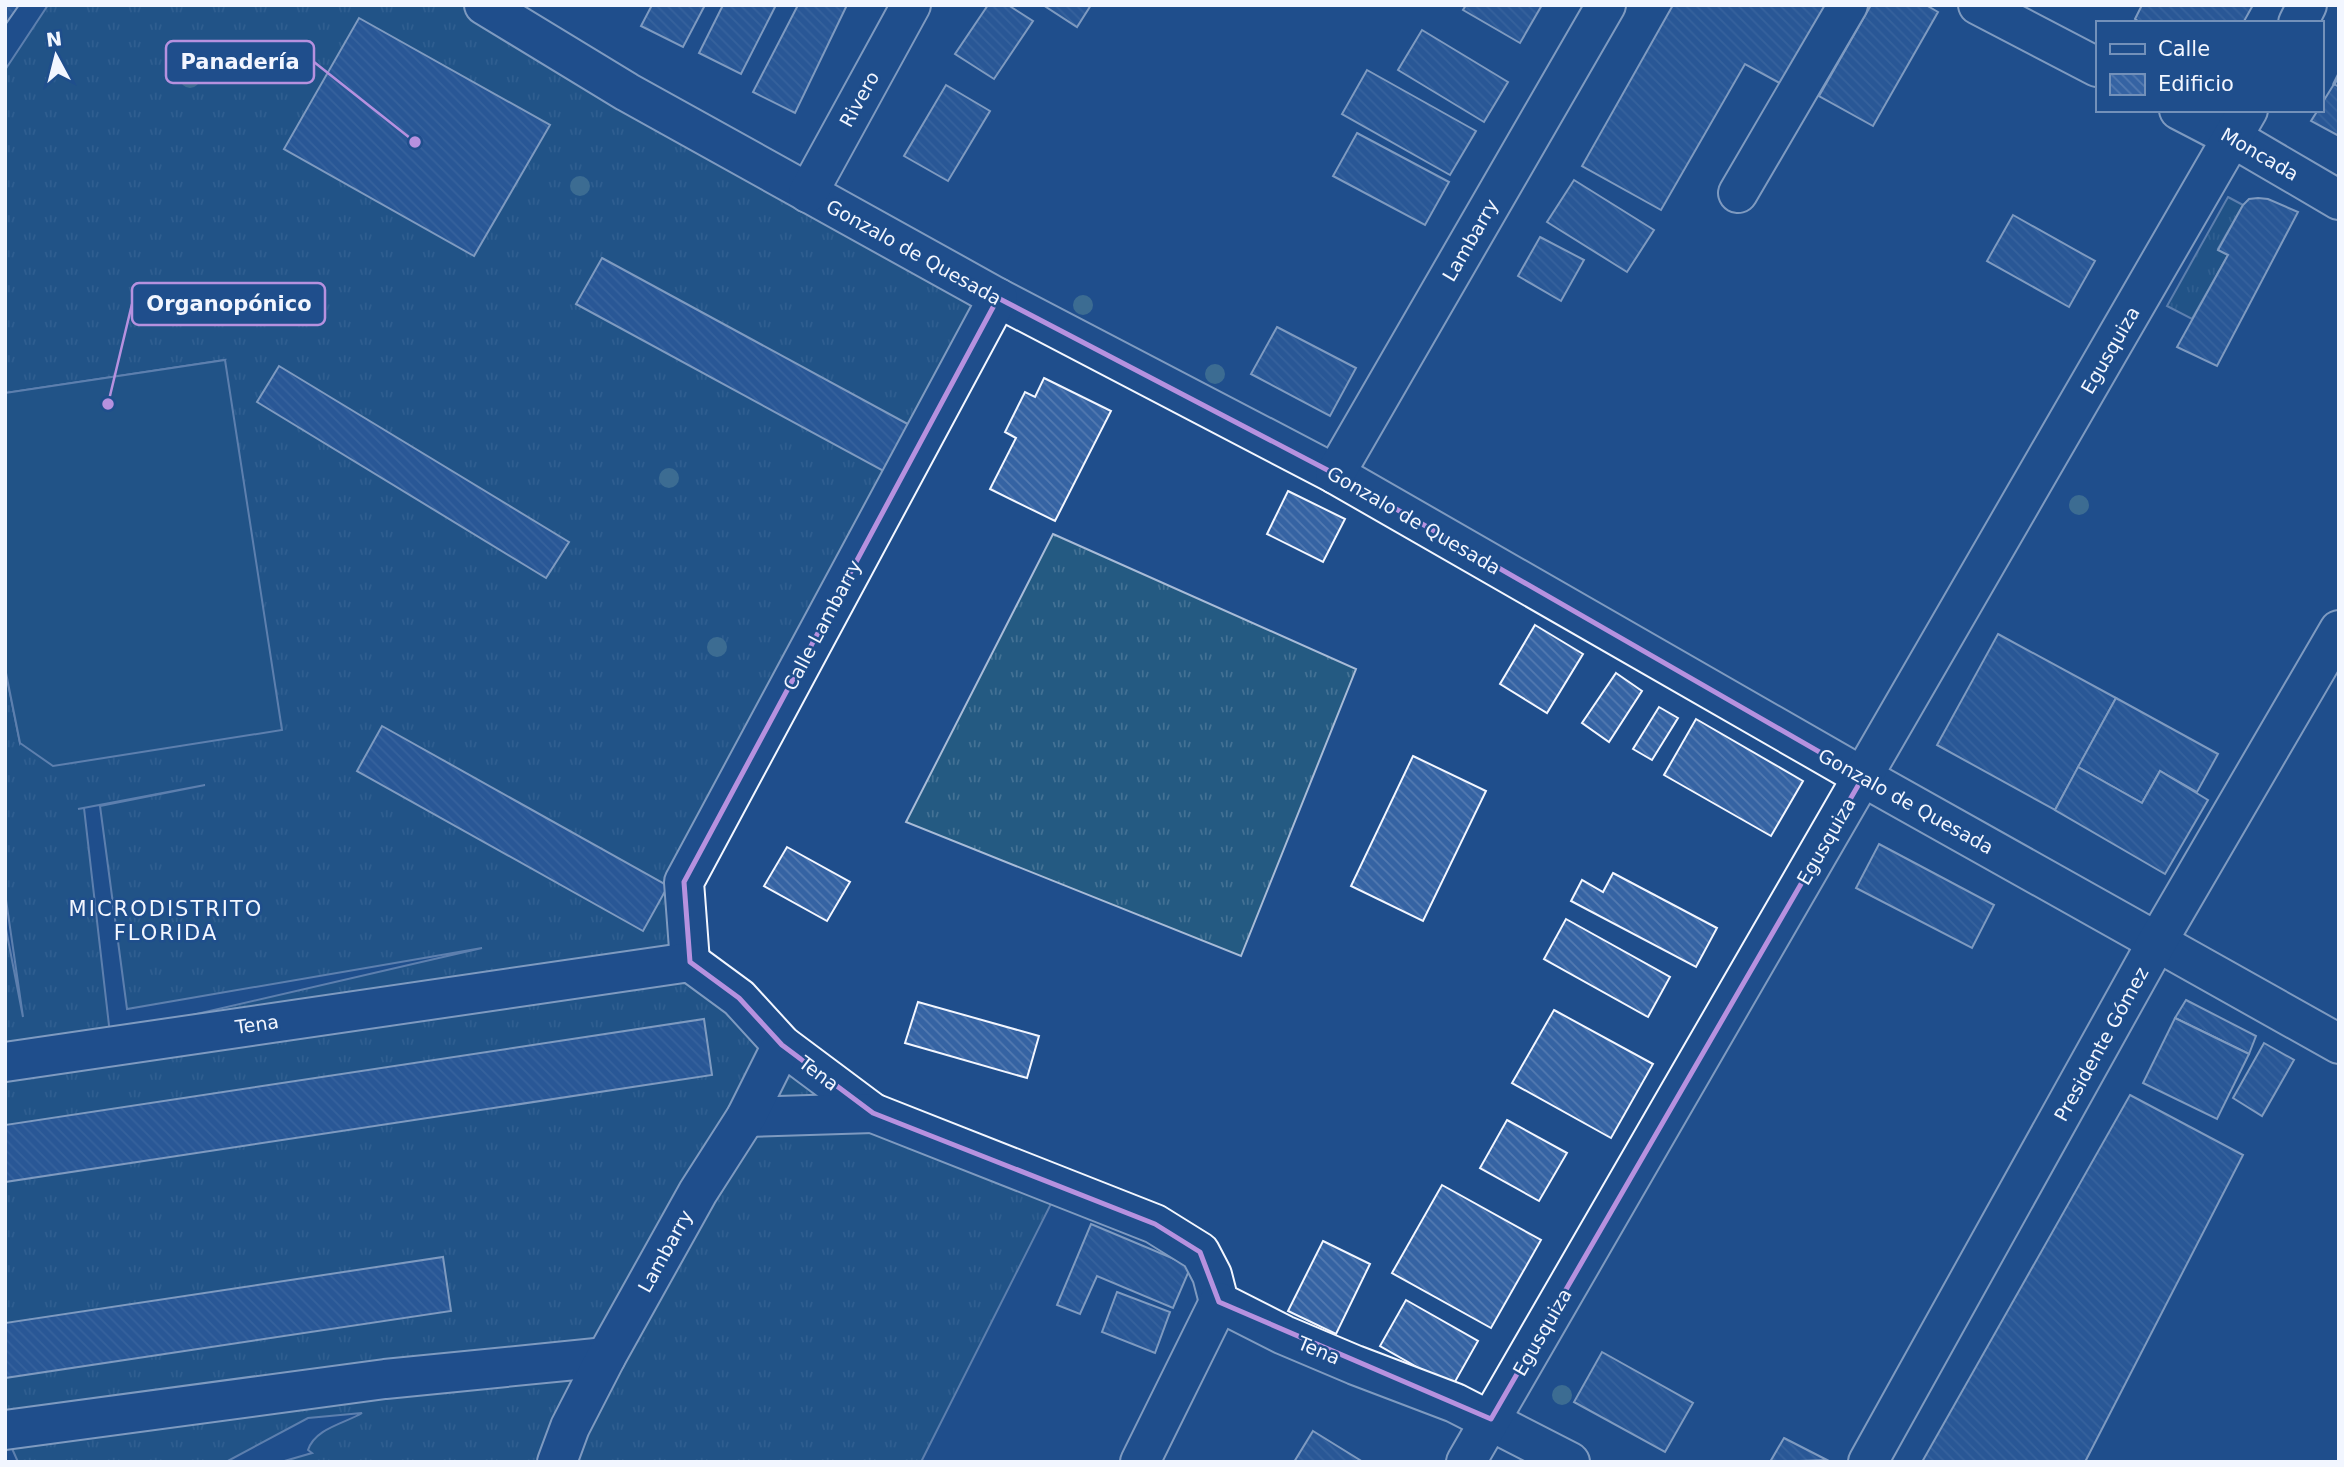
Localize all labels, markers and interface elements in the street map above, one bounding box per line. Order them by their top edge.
north arrow [21,21,91,91]
legend [2096,21,2323,112]
text: N [45,27,63,51]
text: Calle [2158,37,2210,61]
callout: Panadería [166,41,314,83]
text: Panadería [180,50,300,74]
street label: Rivero [835,67,883,131]
text: Edificio [2158,72,2234,96]
street label: Moncada [2217,123,2303,185]
street label: Gonzalo de Quesada [823,195,1005,309]
street label: Lambarry [1438,195,1502,285]
callout: Organopónico [132,283,325,325]
text: Organopónico [146,292,312,316]
street label: Egusquiza [2076,302,2144,398]
street label: Gonzalo de Quesada [1323,461,1505,579]
street label: Calle Lambarry [778,556,866,694]
street label: Gonzalo de Quesada [1815,744,1997,858]
street label: Egusquiza [1792,793,1860,889]
district label: MICRODISTRITO FLORIDA [69,897,263,945]
street label: Presidente Gómez [2049,963,2153,1125]
street label: Tena [233,1010,280,1038]
street label: Tena [794,1050,843,1095]
street label: Lambarry [633,1206,697,1296]
street label: Egusquiza [1508,1284,1576,1380]
street label: Tena [1294,1331,1343,1369]

